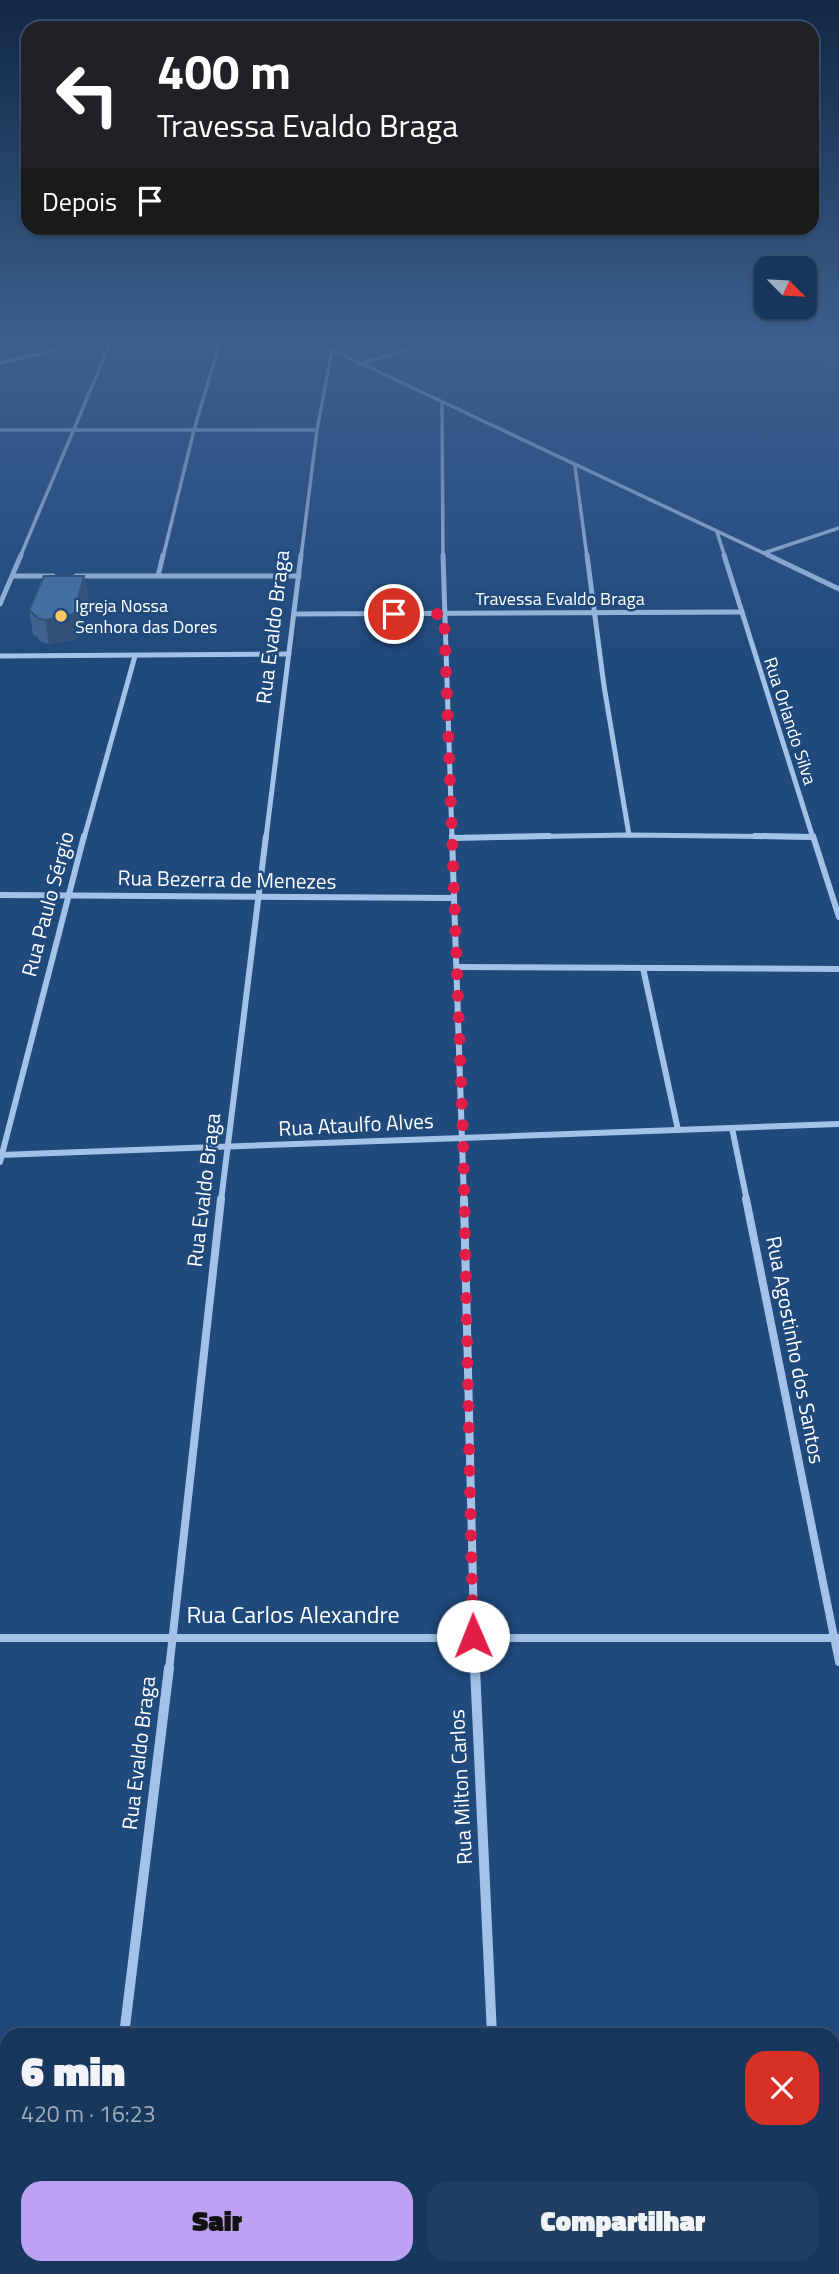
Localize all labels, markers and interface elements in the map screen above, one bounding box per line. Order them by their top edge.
text: 400 m [157,33,291,108]
icon: left [42,49,133,140]
text: Travessa Evaldo Braga [157,101,458,149]
text: Depois [42,182,117,221]
icon: arrive [131,182,169,220]
north arrow [754,256,817,318]
map controls [754,256,817,319]
street label: Rua Evaldo Braga [247,548,297,706]
pin [364,584,424,644]
street label: Travessa Evaldo Braga [475,585,645,612]
place label: Igreja Nossa Senhora das Dores [75,592,217,640]
icon: arrive [375,595,413,633]
marker: Igreja Nossa Senhora das Dores [53,608,69,624]
street label: Rua Orlando Silva [757,653,824,788]
street label: Rua Paulo Sérgio [12,827,82,980]
street label: Rua Bezerra de Menezes [117,861,337,897]
street label: Rua Ataulfo Alves [278,1104,434,1144]
street label: Rua Evaldo Braga [178,1111,228,1269]
street label: Rua Agostinho dos Santos [758,1233,834,1466]
street label: Rua Carlos Alexandre [186,1596,400,1632]
position arrow [436,1599,510,1673]
street label: Rua Evaldo Braga [113,1674,163,1832]
street label: Rua Milton Carlos [440,1709,480,1866]
text: 6 min [21,2038,125,2102]
button: close [745,2051,819,2125]
text: 420 m · 16:23 [21,2096,156,2131]
button: Sair [21,2181,413,2261]
button: Compartilhar [427,2181,819,2261]

